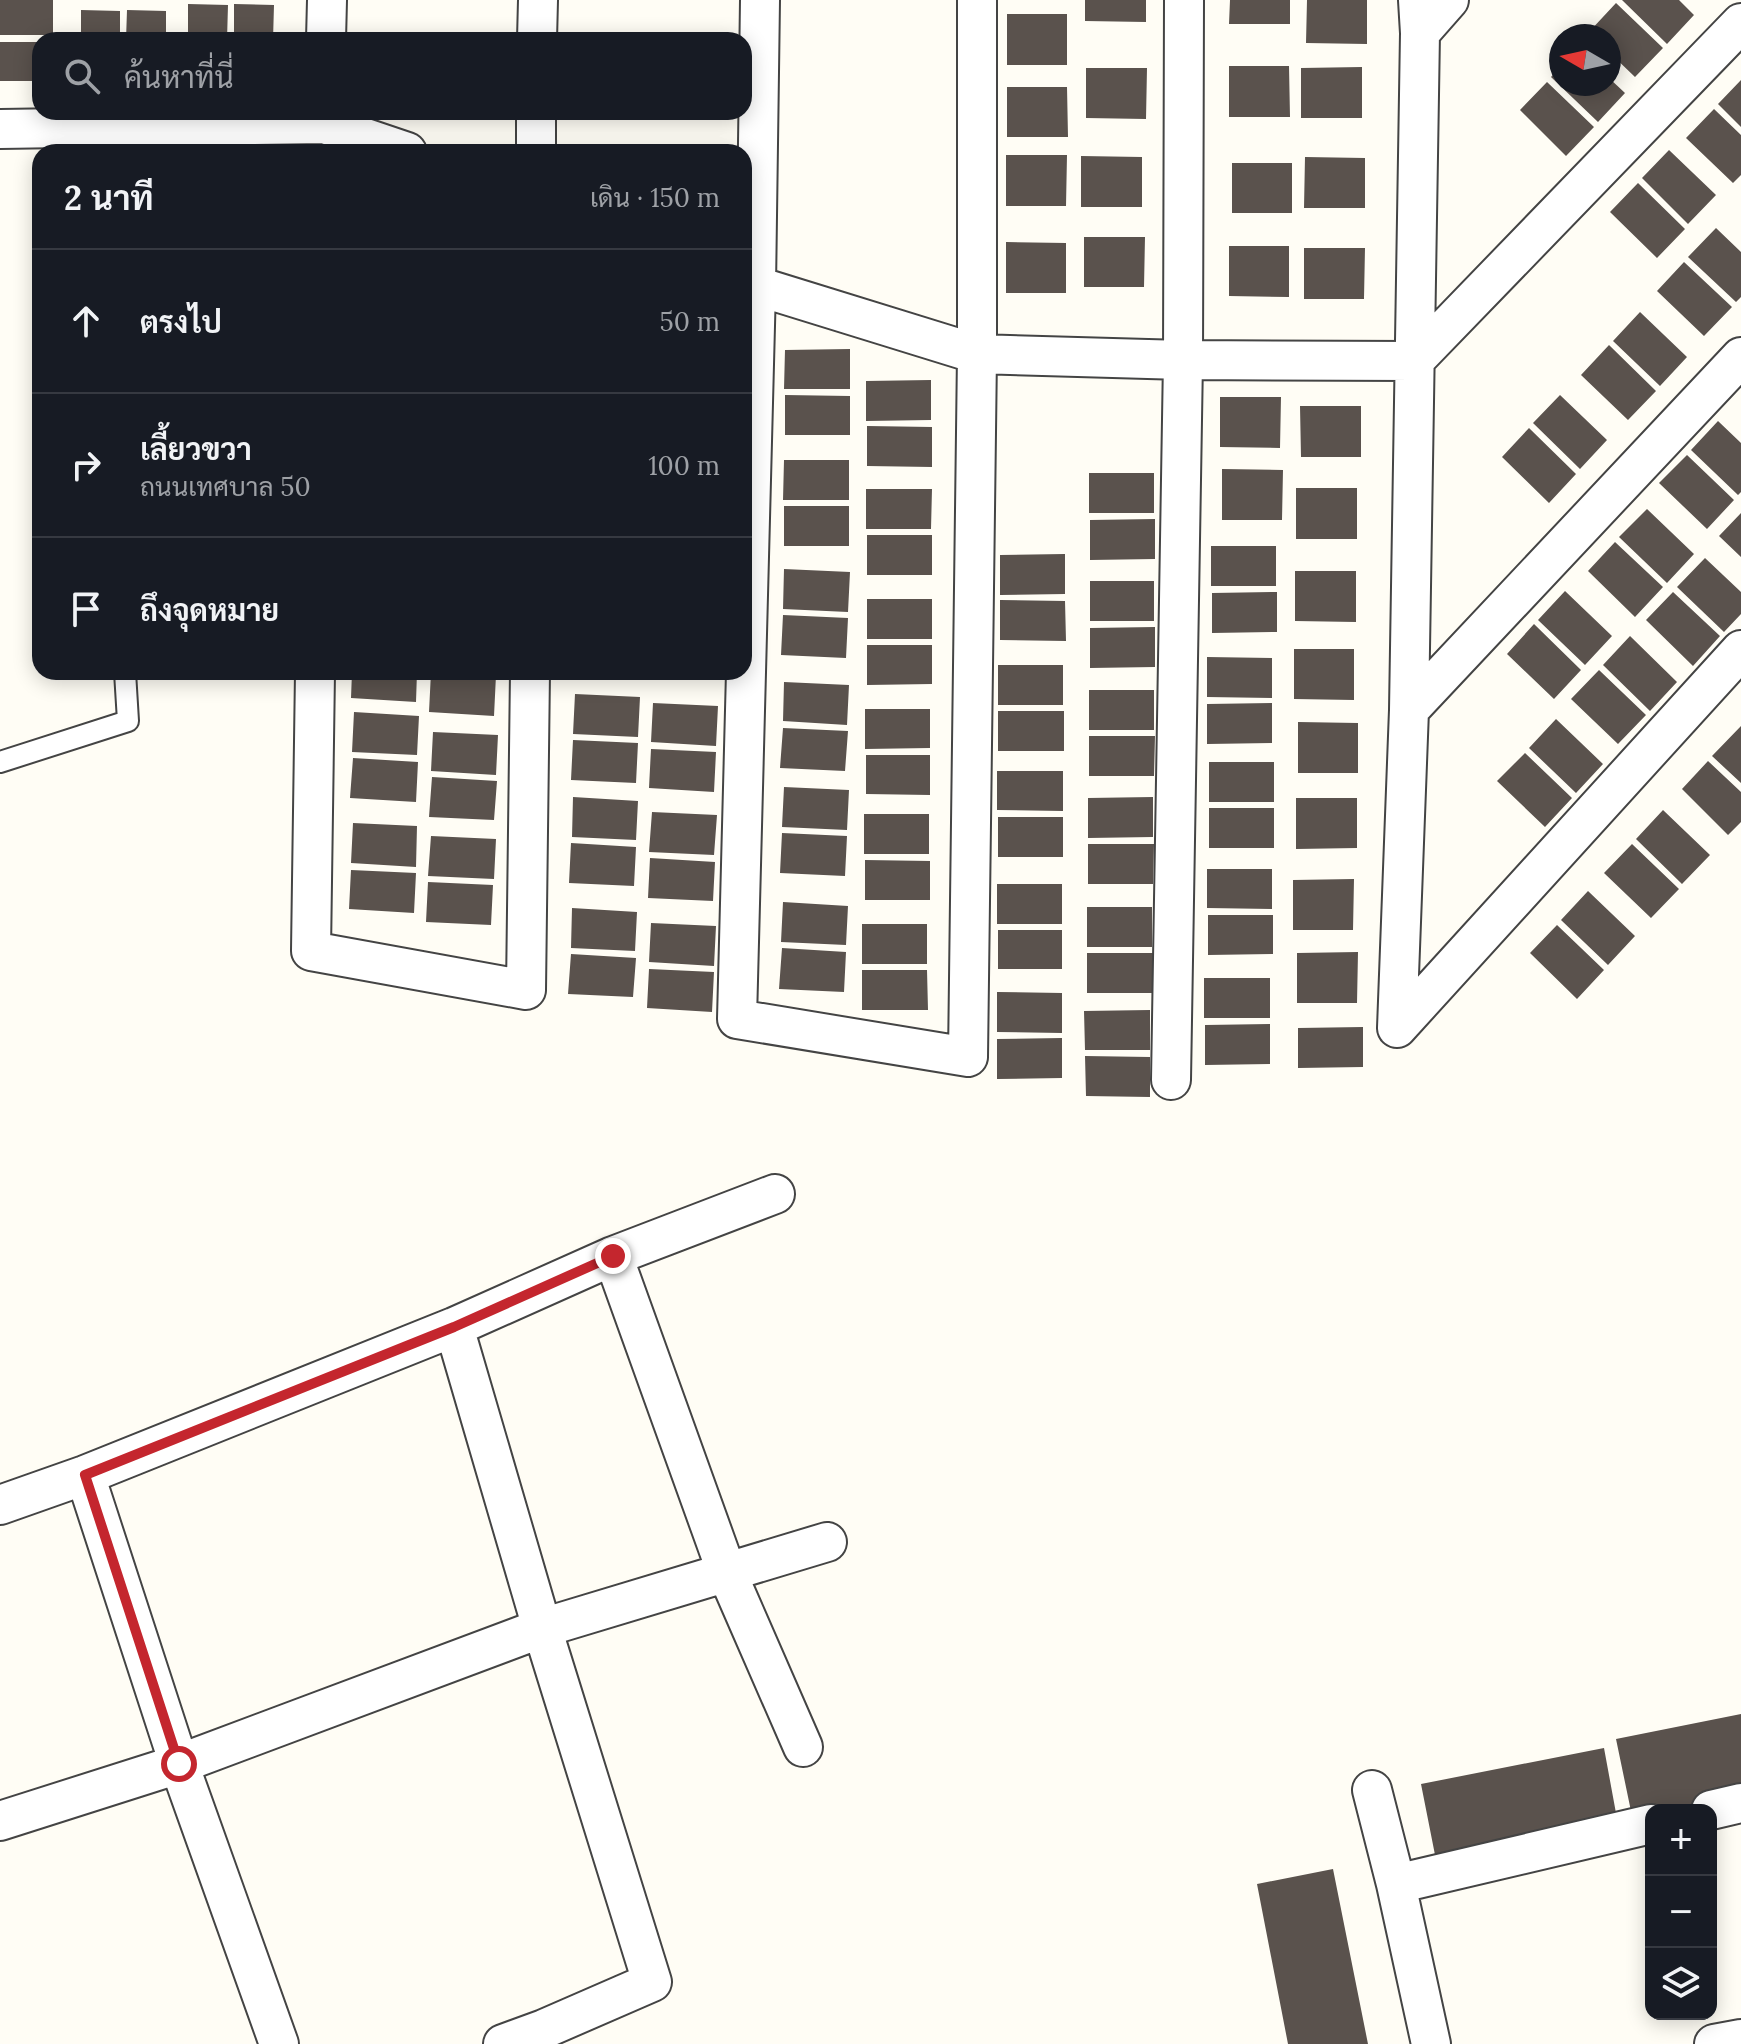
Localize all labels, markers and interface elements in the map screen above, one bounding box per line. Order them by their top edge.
north arrow [1549,24,1621,96]
search box [32,32,752,120]
icon: search [60,54,104,98]
text: ค้นหาที่นี่ [124,58,234,96]
text: 2 นาที [64,176,154,219]
text: เดิน · 150 m [590,181,720,214]
icon: ahead [64,299,108,343]
text: ตรงไป [140,303,222,341]
text: 50 m [660,305,720,338]
text: เลี้ยวขวา [140,430,252,468]
icon: right [64,443,108,487]
text: 100 m [648,449,720,482]
text: ถนนเทศบาล 50 [140,470,311,503]
icon: arrive [64,587,108,631]
text: ถึงจุดหมาย [140,591,279,629]
route end [595,1238,631,1274]
route start [161,1746,197,1782]
map controls [1645,1804,1717,2020]
button: + [1645,1804,1717,1876]
button: − [1645,1876,1717,1948]
button: layers [1645,1948,1717,2020]

